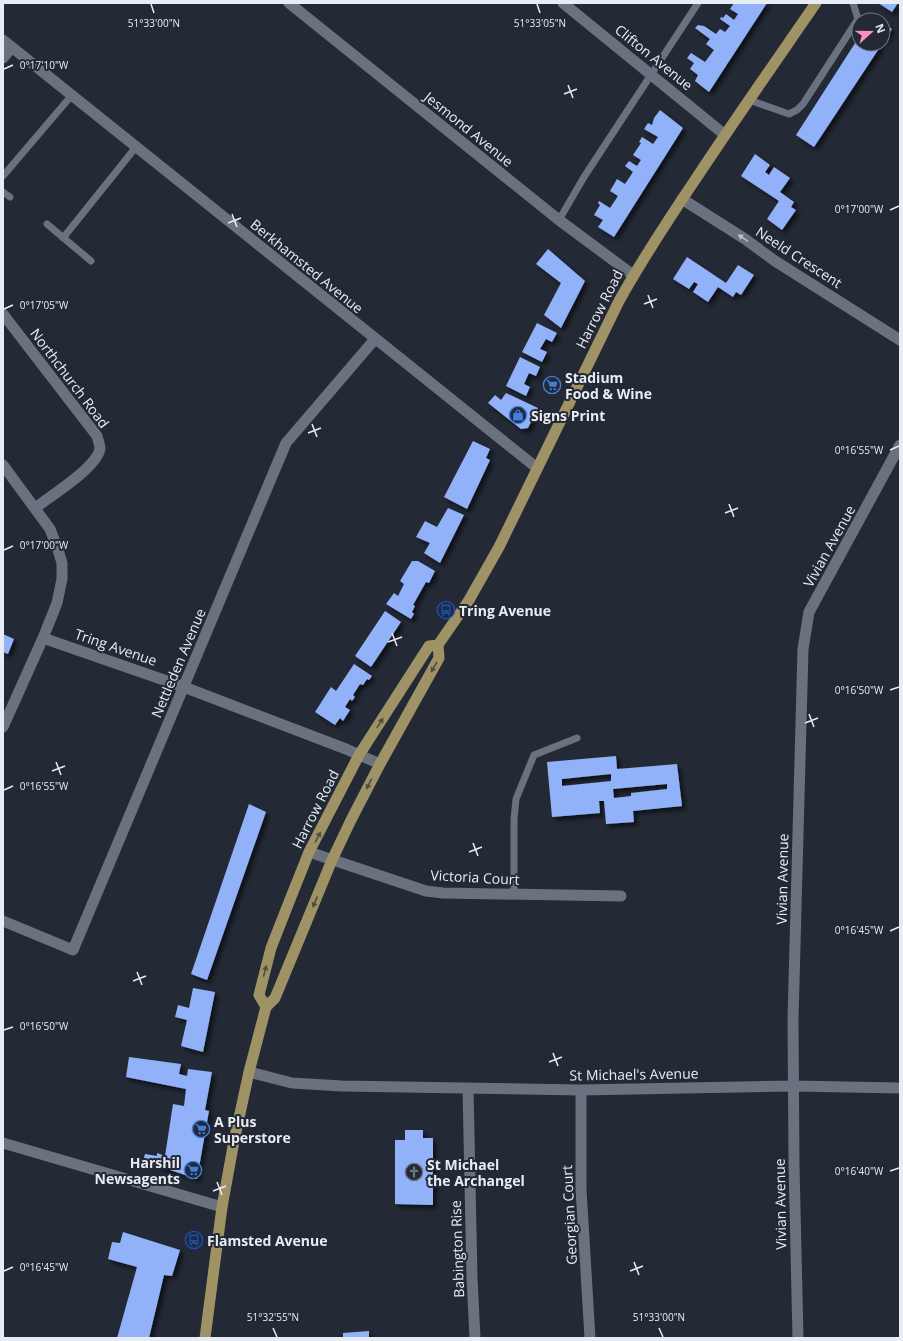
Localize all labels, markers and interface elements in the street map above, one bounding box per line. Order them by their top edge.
north arrow [851,12,891,52]
text: 51°33'00"N [128,16,180,30]
text: 51°33'05"N [514,16,566,30]
street label: Clifton Avenue [611,20,697,94]
text: N [872,21,889,35]
text: 0°17'10"W [20,58,69,72]
street label: Jesmond Avenue [419,86,518,171]
text: 0°17'00"W [835,202,884,216]
street label: Berkhamsted Avenue [247,215,367,317]
street label: Neeld Crescent [752,222,846,292]
one-way arrow [738,234,748,242]
street label: Harrow Road [571,266,627,352]
text: 0°17'05"W [20,298,69,312]
street label: Northchurch Road [26,324,114,432]
place label: Stadium Food & Wine [565,368,652,403]
supermarket icon: Stadium Food & Wine [542,375,562,395]
shop icon: Signs Print [508,405,528,425]
place label: Signs Print [531,406,605,425]
text: 0°16'55"W [835,443,884,457]
street label: Vivian Avenue [799,501,859,590]
text: 0°17'00"W [20,538,69,552]
bus stop icon: Tring Avenue [436,600,456,620]
place label: Tring Avenue [459,601,551,620]
street label: Nettleden Avenue [146,605,210,721]
street label: Tring Avenue [72,624,160,670]
one-way arrow [430,662,437,673]
text: 0°16'50"W [835,683,884,697]
one-way arrow [376,718,384,728]
street label: Harrow Road [287,766,343,852]
one-way arrow [366,778,373,790]
text: 0°16'55"W [20,779,69,793]
one-way arrow [314,831,321,843]
street label: Vivian Avenue [772,833,792,925]
street label: Victoria Court [430,865,520,889]
one-way arrow [312,897,318,908]
text: 0°16'45"W [835,923,884,937]
one-way arrow [263,964,269,977]
text: 0°16'50"W [20,1019,69,1033]
street label: St Michael's Avenue [569,1063,699,1085]
place label: A Plus Superstore [214,1112,291,1147]
supermarket icon: A Plus Superstore [191,1119,211,1139]
place label: Harshil Newsagents [95,1153,180,1188]
place label: St Michael the Archangel [427,1155,525,1190]
street label: Vivian Avenue [770,1158,790,1250]
supermarket icon: Harshil Newsagents [183,1160,203,1180]
church icon: St Michael the Archangel [404,1162,424,1182]
text: 0°16'40"W [835,1164,884,1178]
street label: Georgian Court [557,1165,581,1265]
street label: Babington Rise [446,1200,468,1298]
bus stop icon: Flamsted Avenue [184,1230,204,1250]
place label: Flamsted Avenue [207,1231,328,1250]
text: 0°16'45"W [20,1260,69,1274]
text: 51°32'55"N [247,1310,299,1324]
text: 51°33'00"N [633,1310,685,1324]

